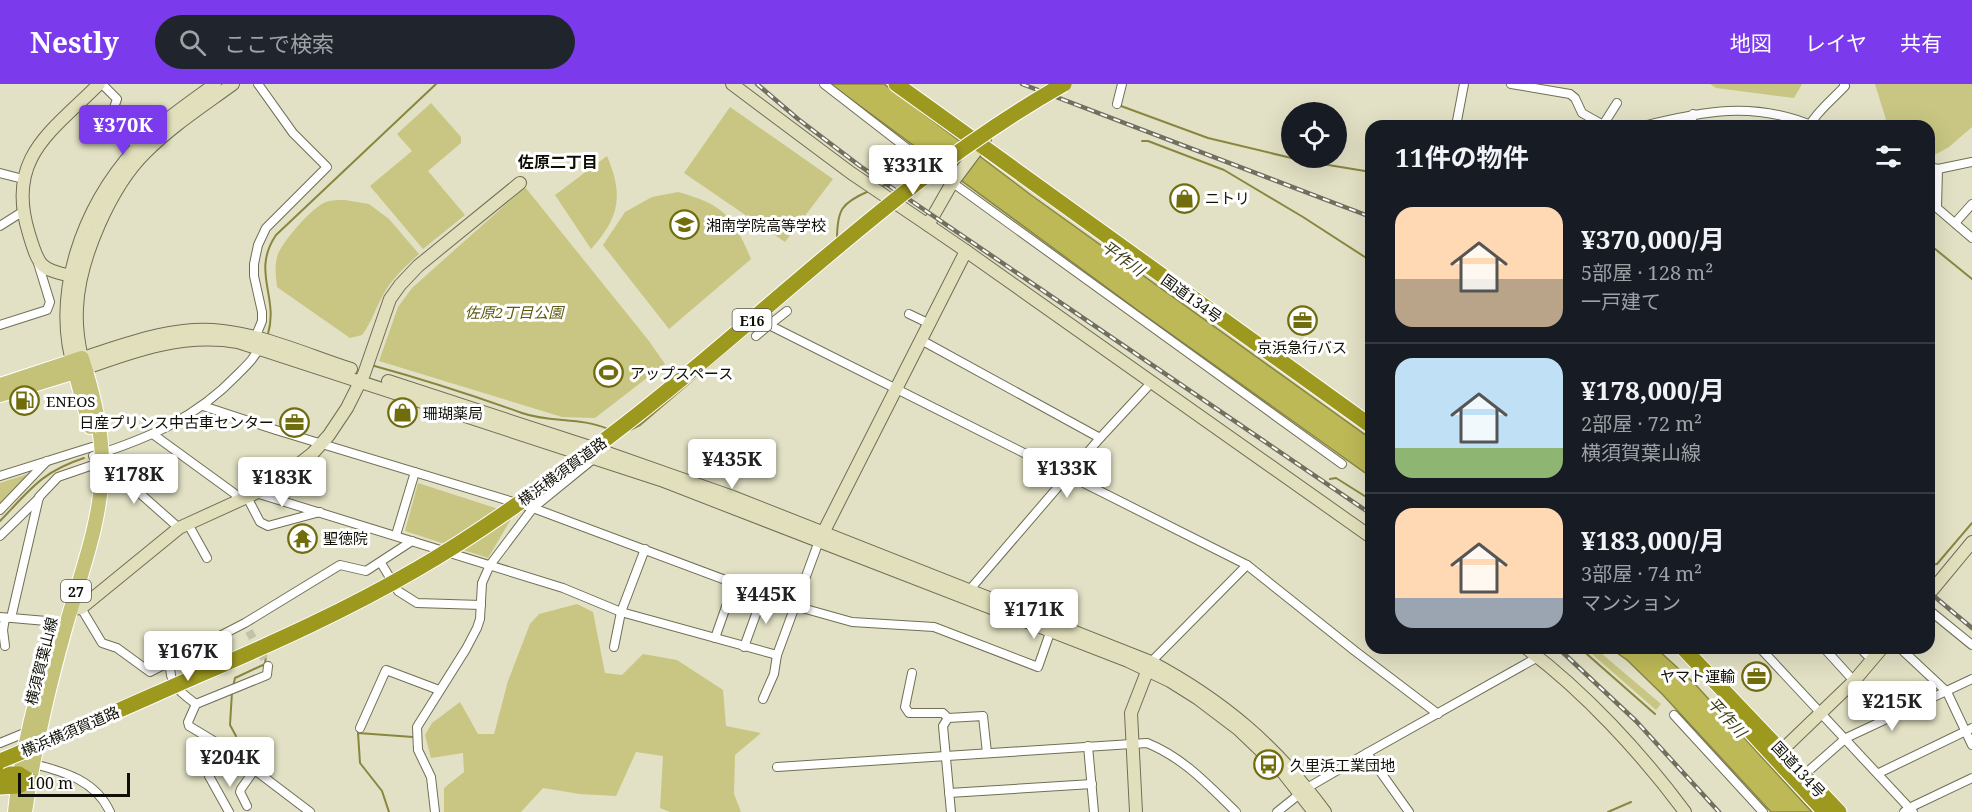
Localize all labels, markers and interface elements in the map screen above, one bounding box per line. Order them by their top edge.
search box [155,15,575,69]
text: Nestly [30,23,119,61]
icon: search [176,26,209,59]
text: ここで検索 [224,28,334,58]
text: 地図 [1730,29,1772,57]
text: レイヤ [1805,29,1867,57]
text: 共有 [1900,29,1942,57]
map controls [1281,102,1347,168]
button: locate [1281,102,1347,168]
pin: ¥370K [81,105,165,156]
text: ¥370K [93,111,153,138]
text: 11件の物件 [1395,139,1528,175]
icon: filters [1872,140,1905,173]
pin: ¥331K [871,145,955,196]
district label: 佐原二丁目 [517,151,598,173]
text: ¥331K [883,151,943,178]
shop icon: ニトリ [1168,182,1200,214]
place label: ニトリ [1205,188,1250,208]
school or university icon: 湘南学院高等学校 [669,209,701,241]
place label: 湘南学院高等学校 [706,215,826,235]
text: ¥370,000/月 [1581,221,1725,257]
icon: home [1443,231,1515,303]
water label: 平作川 [1097,235,1150,282]
text: 5部屋 · 128 m² [1581,259,1713,286]
street label: 国道134号 [1158,269,1226,327]
text: 一戸建て [1581,288,1661,315]
park label: 佐原2丁目公園 [465,302,565,322]
office icon: 京浜急行バス [1286,304,1318,336]
road number: E16 [732,309,771,331]
place label: 京浜急行バス [1257,337,1347,357]
sports icon: アップスペース [593,357,625,389]
place label: アップスペース [630,363,733,383]
text: ¥178,000/月 [1581,372,1725,408]
icon: home [1443,382,1515,454]
fuel station icon: ENEOS [9,385,41,417]
place label: ENEOS [46,391,95,411]
shop icon: 珊瑚薬局 [386,397,418,429]
place label: 珊瑚薬局 [423,403,483,423]
office icon: 日産プリンス中古車センター [279,406,311,438]
text: 2部屋 · 72 m² [1581,410,1702,437]
place label: 日産プリンス中古車センター [79,412,274,432]
street label: 横浜横須賀道路 [514,432,610,510]
pin: ¥435K [690,439,774,490]
text: 横須賀葉山線 [1581,439,1701,466]
text: ¥435K [702,445,762,472]
pin: ¥133K [1025,448,1109,499]
pin: ¥178K [92,454,176,505]
text: ¥133K [1037,454,1097,481]
pin: ¥183K [240,457,324,508]
text: ¥178K [104,460,164,487]
text: ¥183K [252,463,312,490]
temple icon: 聖徳院 [286,522,318,554]
text: ¥183,000/月 [1581,522,1725,558]
place label: 聖徳院 [323,528,368,548]
icon: home [1443,532,1515,604]
text: 3部屋 · 74 m² [1581,560,1702,587]
pin: ¥445K [724,574,808,625]
road number: 27 [61,580,91,602]
text: ¥445K [736,580,796,607]
pin: ¥171K [992,589,1076,640]
text: マンション [1581,589,1681,616]
text: ¥171K [1004,595,1064,622]
street label: 横須賀葉山線 [20,615,62,707]
pin: ¥167K [146,631,230,682]
text: ¥167K [158,637,218,664]
office icon: ヤマト運輸 [1740,660,1772,692]
place label: ヤマト運輸 [1660,666,1735,686]
pin: ¥215K [1850,681,1934,732]
text: ¥215K [1862,687,1922,714]
water label: 平作川 [1703,692,1753,744]
street label: 横浜横須賀道路 [18,701,122,761]
pin: ¥204K [188,737,272,788]
street label: 国道134号 [1768,737,1830,801]
text: ¥204K [200,743,260,770]
bus stop icon: 久里浜工業団地 [1253,749,1285,781]
place label: 久里浜工業団地 [1290,755,1395,775]
scale bar [18,770,130,798]
text: 100 m [27,772,73,794]

